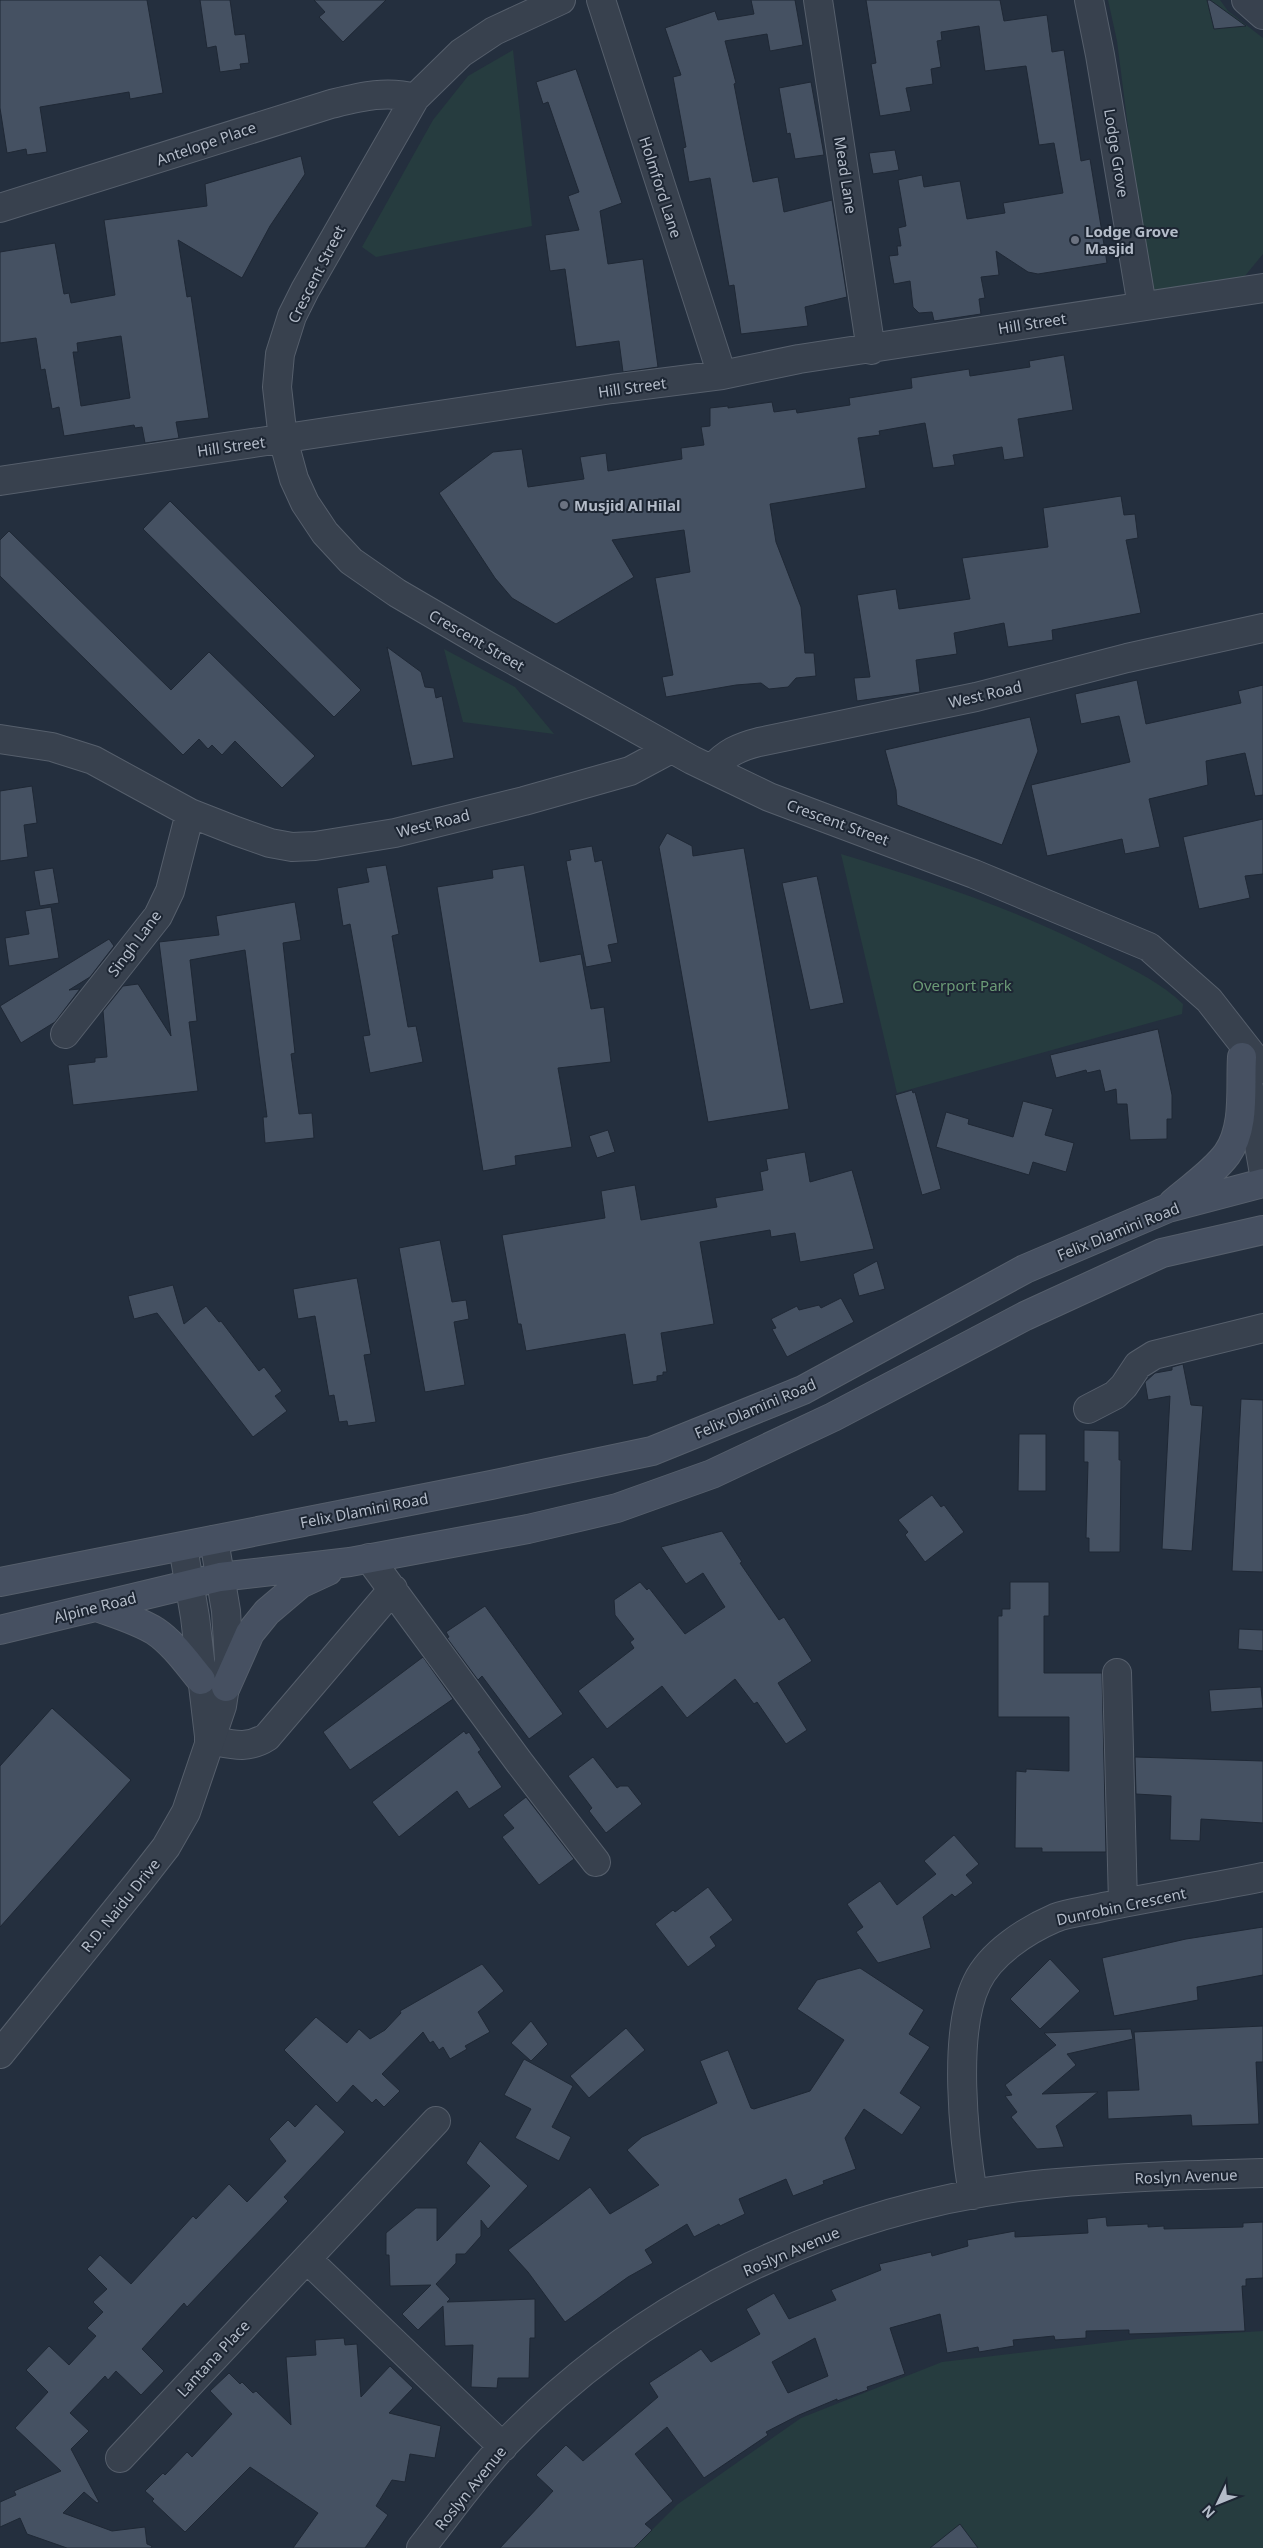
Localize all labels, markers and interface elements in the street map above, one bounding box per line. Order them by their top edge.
street label: Lodge Grove [1100,107,1134,199]
street label: Antelope Place [153,117,259,169]
street label: Holmford Lane [635,134,687,240]
street label: Mead Lane [830,135,862,215]
street label: Crescent Street [283,221,349,326]
place label: Lodge Grove Masjid [1085,221,1178,258]
marker: Lodge Grove Masjid [1069,234,1081,246]
street label: Hill Street [997,308,1068,338]
street label: Hill Street [597,372,668,402]
street label: Hill Street [196,431,267,461]
place label: Musjid Al Hilal [574,495,680,515]
marker: Musjid Al Hilal [558,499,570,511]
street label: Crescent Street [426,605,529,676]
street label: West Road [946,676,1024,712]
street label: Crescent Street [784,794,892,850]
street label: West Road [394,804,472,842]
street label: Singh Lane [103,906,165,980]
park label: Overport Park [912,975,1012,995]
street label: Felix Dlamini Road [1054,1197,1182,1265]
street label: Felix Dlamini Road [691,1373,819,1443]
street label: Felix Dlamini Road [298,1488,430,1532]
street label: Alpine Road [52,1587,138,1627]
street label: R.D. Naidu Drive [76,1854,164,1956]
street label: Dunrobin Crescent [1054,1882,1188,1930]
street label: Roslyn Avenue [1134,2164,1238,2188]
street label: Roslyn Avenue [740,2222,842,2280]
street label: Lantana Place [172,2315,254,2401]
street label: Roslyn Avenue [430,2442,510,2534]
north arrow [1193,2478,1243,2528]
text: N [1197,2502,1219,2523]

